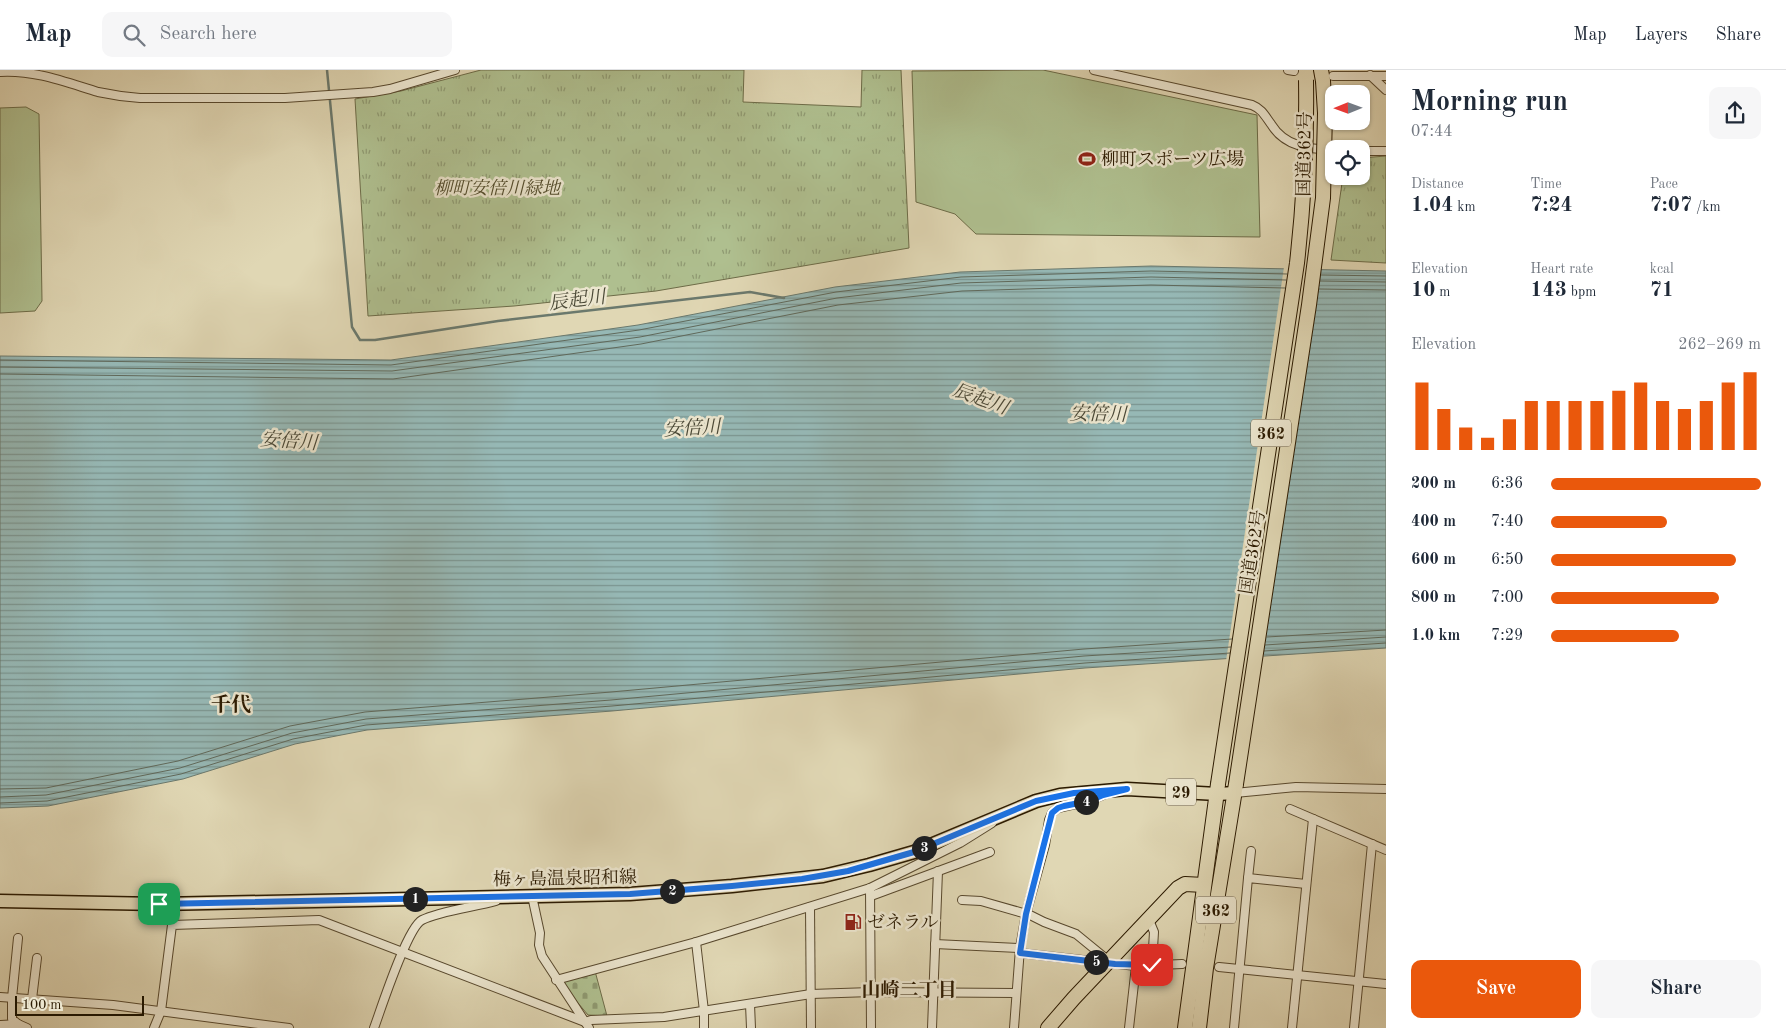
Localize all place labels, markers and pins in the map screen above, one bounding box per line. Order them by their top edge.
sports icon: 柳町スポーツ広場 [1077,149,1097,169]
place label: 柳町スポーツ広場 [1101,149,1244,169]
pin: 4 [1074,790,1098,814]
pin: 3 [912,836,936,860]
pin: 2 [660,878,684,904]
pin [138,883,180,925]
pin: 1 [402,886,428,912]
fuel station icon: ゼネラル [843,912,863,932]
place label: ゼネラル [867,913,938,932]
pin [1131,944,1173,986]
pin: 5 [1084,950,1108,974]

